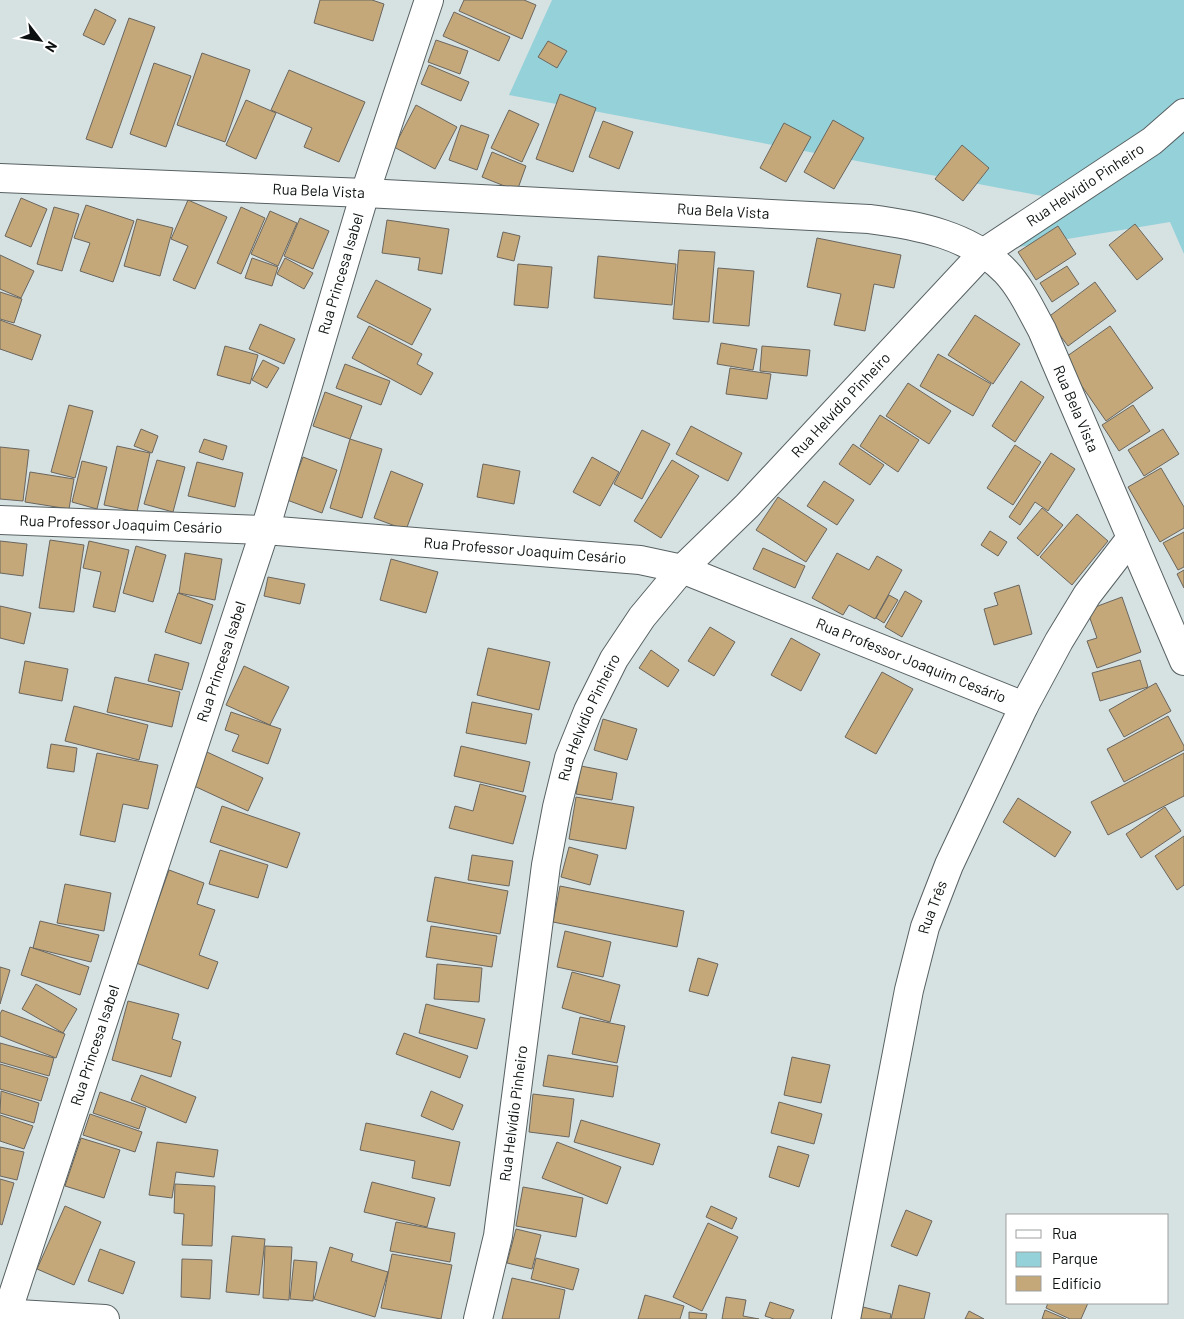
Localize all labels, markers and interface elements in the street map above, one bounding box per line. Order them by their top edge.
north arrow [15,15,65,65]
text: N [42,39,61,55]
street label: Rua Helvidio Pinheiro [1022,139,1147,230]
street label: Rua Bela Vista [272,179,365,201]
street label: Rua Bela Vista [677,199,770,222]
street label: Rua Princesa Isabel [314,211,367,336]
street label: Rua Helvídio Pinheiro [787,348,894,461]
street label: Rua Bela Vista [1050,362,1103,454]
street label: Rua Professor Joaquim Cesário [19,511,223,536]
street label: Rua Professor Joaquim Cesário [423,533,627,567]
street label: Rua Princesa Isabel [192,599,249,724]
street label: Rua Professor Joaquim Cesário [814,614,1009,706]
street label: Rua Helvídio Pinheiro [554,650,623,783]
street label: Rua Três [914,878,950,936]
street label: Rua Princesa Isabel [66,983,122,1108]
street label: Rua Helvídio Pinheiro [495,1044,531,1182]
legend [1006,1214,1169,1304]
text: Rua [1052,1224,1077,1242]
text: Parque [1052,1249,1098,1267]
text: Edifício [1052,1274,1101,1292]

